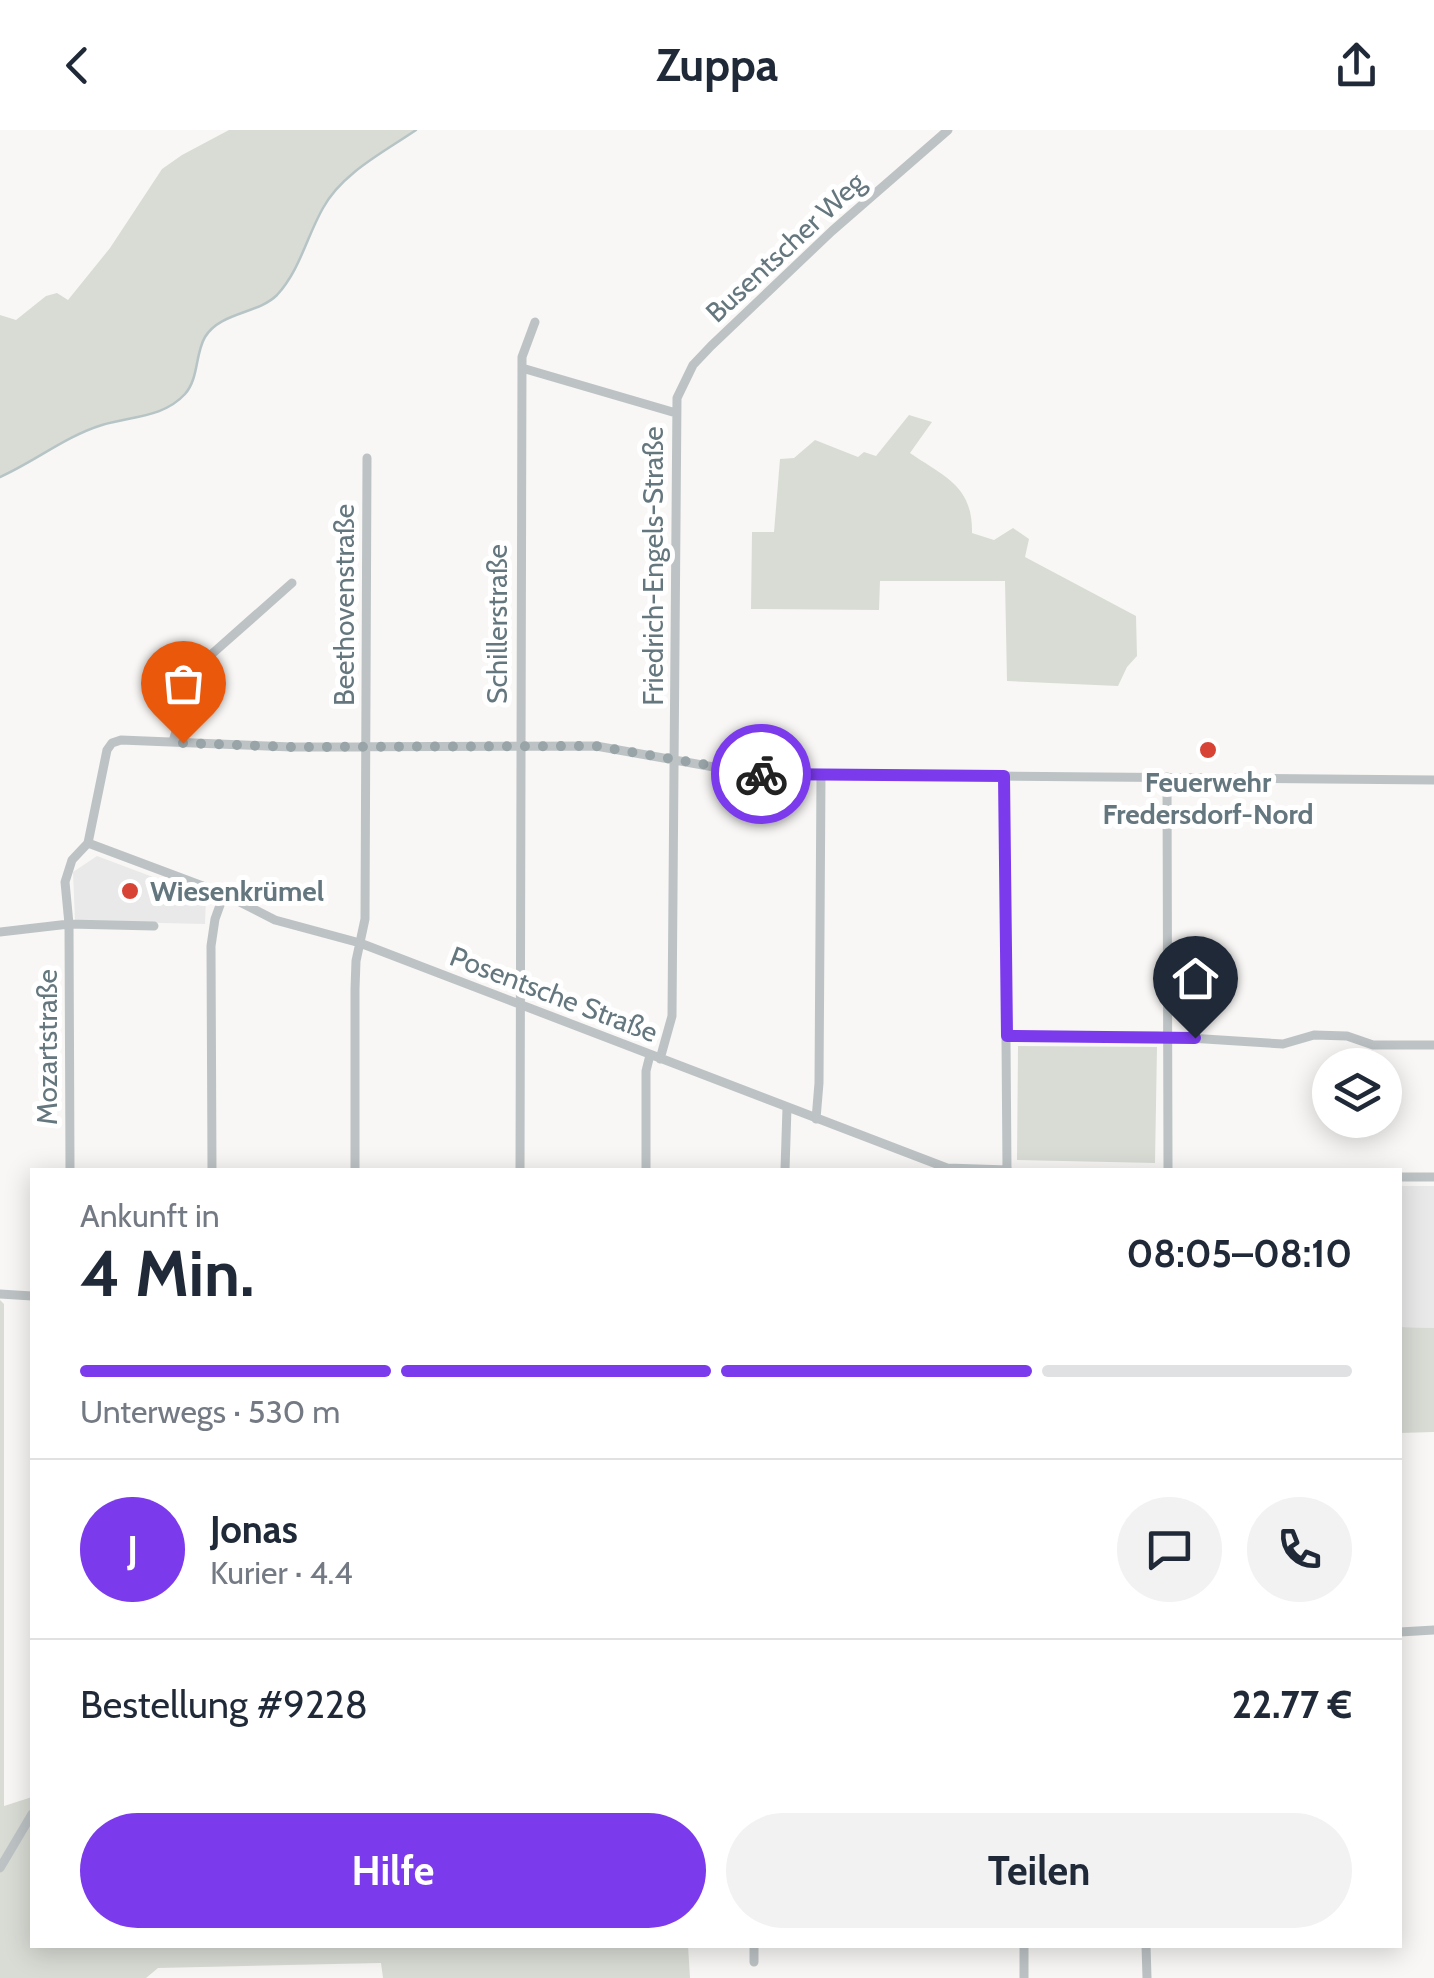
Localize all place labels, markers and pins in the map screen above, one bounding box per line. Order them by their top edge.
pin [141,641,226,744]
marker: Feuerwehr Fredersdorf-Nord [1197,739,1219,761]
place label: Feuerwehr Fredersdorf-Nord [1103,765,1313,831]
place label: Wiesenkrümel [150,874,324,908]
marker: Wiesenkrümel [119,880,141,902]
pin [1153,936,1238,1039]

